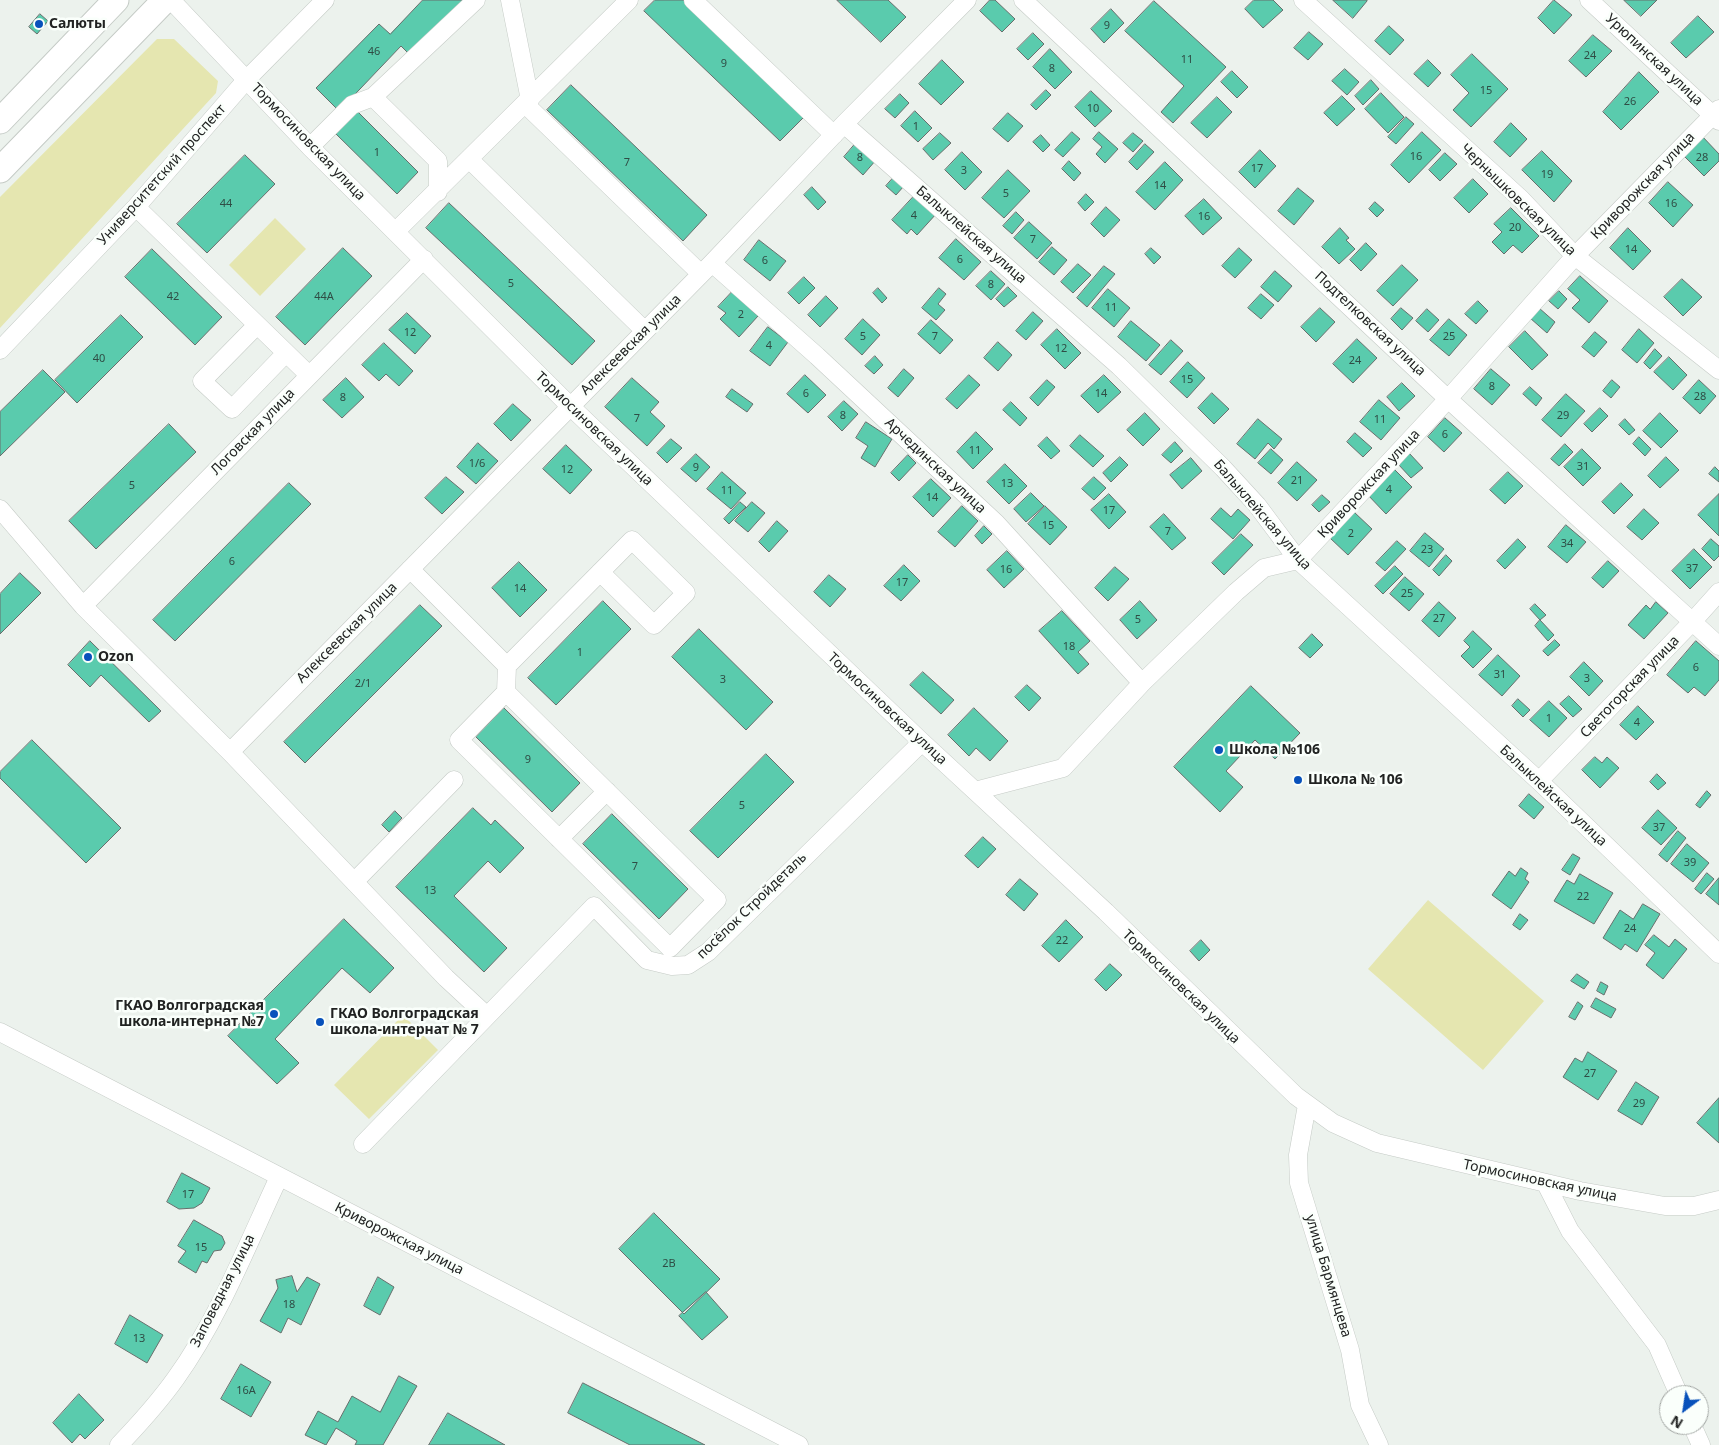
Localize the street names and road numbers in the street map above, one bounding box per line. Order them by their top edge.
street label: Урюпинская улица [1602,10,1706,110]
street label: Тормосиновская улица [248,80,368,204]
street label: Университетский проспект [94,101,230,249]
street label: Криворожская улица [1588,129,1698,243]
street label: Чернышковская улица [1457,140,1579,260]
street label: Балыклейская улица [912,183,1030,287]
street label: Подтелковская улица [1311,268,1429,380]
street label: Алексеевская улица [577,291,685,399]
street label: Тормосиновская улица [532,369,656,489]
street label: Логовская улица [208,385,298,479]
street label: Арчединская улица [881,415,989,517]
street label: Криворожская улица [1314,426,1424,542]
street label: Балыклейская улица [1210,456,1314,574]
street label: Алексеевская улица [293,579,401,687]
street label: Светогорская улица [1577,633,1683,741]
street label: Тормосиновская улица [824,649,950,769]
street label: Балыклейская улица [1496,742,1610,850]
street label: посёлок Стройдеталь [694,849,810,963]
street label: Тормосиновская улица [1119,927,1243,1047]
street label: Тормосиновская улица [1462,1156,1618,1206]
street label: Криворожская улица [332,1199,466,1279]
street label: улица Бармянцева [1301,1213,1355,1339]
street label: Заповедная улица [187,1232,259,1350]

